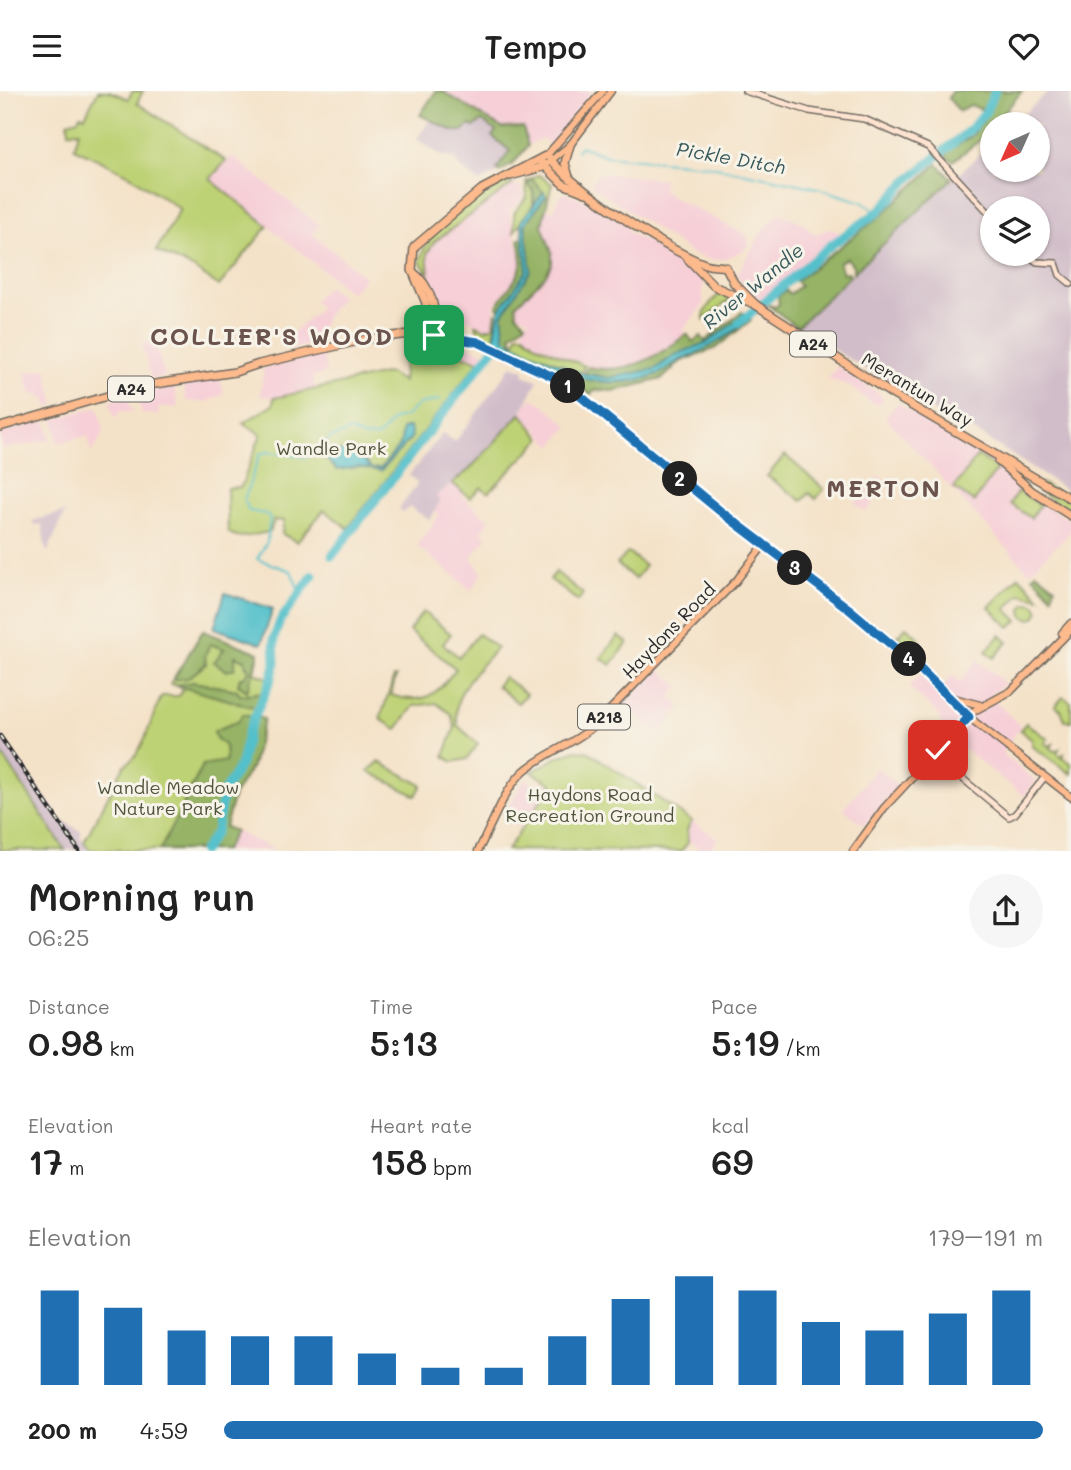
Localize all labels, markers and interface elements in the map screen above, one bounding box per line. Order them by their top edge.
text: Tempo [484,25,587,67]
icon: menu [28,27,66,65]
icon: heart [1005,27,1043,65]
north arrow [980,112,1050,182]
map controls [980,112,1050,266]
water label: Pickle Ditch [675,136,788,179]
button: layers [980,196,1050,266]
water label: River Wandle [697,237,808,334]
pin [404,305,464,365]
icon: arrive [415,316,453,354]
district label: COLLIER'S WOOD [150,320,394,351]
road number: A24 [790,332,836,357]
street label: Merantun Way [857,347,978,432]
pin: 1 [550,369,586,403]
text: 1 [563,373,572,398]
road number: A24 [108,377,154,401]
park label: Wandle Park [276,436,386,460]
pin: 2 [662,461,698,497]
text: 2 [674,466,685,491]
district label: MERTON [826,472,942,503]
pin: 3 [778,551,812,585]
text: 3 [789,555,800,580]
street label: Haydons Road [616,577,720,684]
pin: 4 [892,641,926,677]
text: 4 [902,646,915,671]
road number: A218 [578,705,630,729]
pin [908,720,968,780]
icon: check [919,731,957,769]
park label: Wandle Meadow Nature Park [97,775,239,820]
park label: Haydons Road Recreation Ground [506,782,674,827]
text: Morning run [28,871,255,921]
button: share [969,874,1043,948]
text: 06:25 [28,922,89,952]
text: Distance [28,994,110,1019]
text: Time [370,994,413,1019]
text: Pace [711,994,758,1019]
text: 0.98 [28,1019,103,1065]
text: 5:13 [370,1019,438,1065]
text: 5:19 [711,1019,779,1065]
text: km [103,1036,135,1061]
text: /km [779,1036,821,1061]
text: Elevation [28,1113,113,1138]
text: Heart rate [370,1113,472,1138]
text: kcal [711,1113,749,1138]
text: 17 [28,1138,63,1184]
text: 158 [370,1138,427,1184]
text: 69 [711,1138,753,1184]
text: m [63,1155,84,1180]
text: bpm [427,1155,472,1180]
text: Elevation [28,1222,131,1252]
text: 179–191 m [928,1222,1043,1252]
text: 200 m [28,1415,97,1445]
text: 4:59 [140,1415,188,1445]

